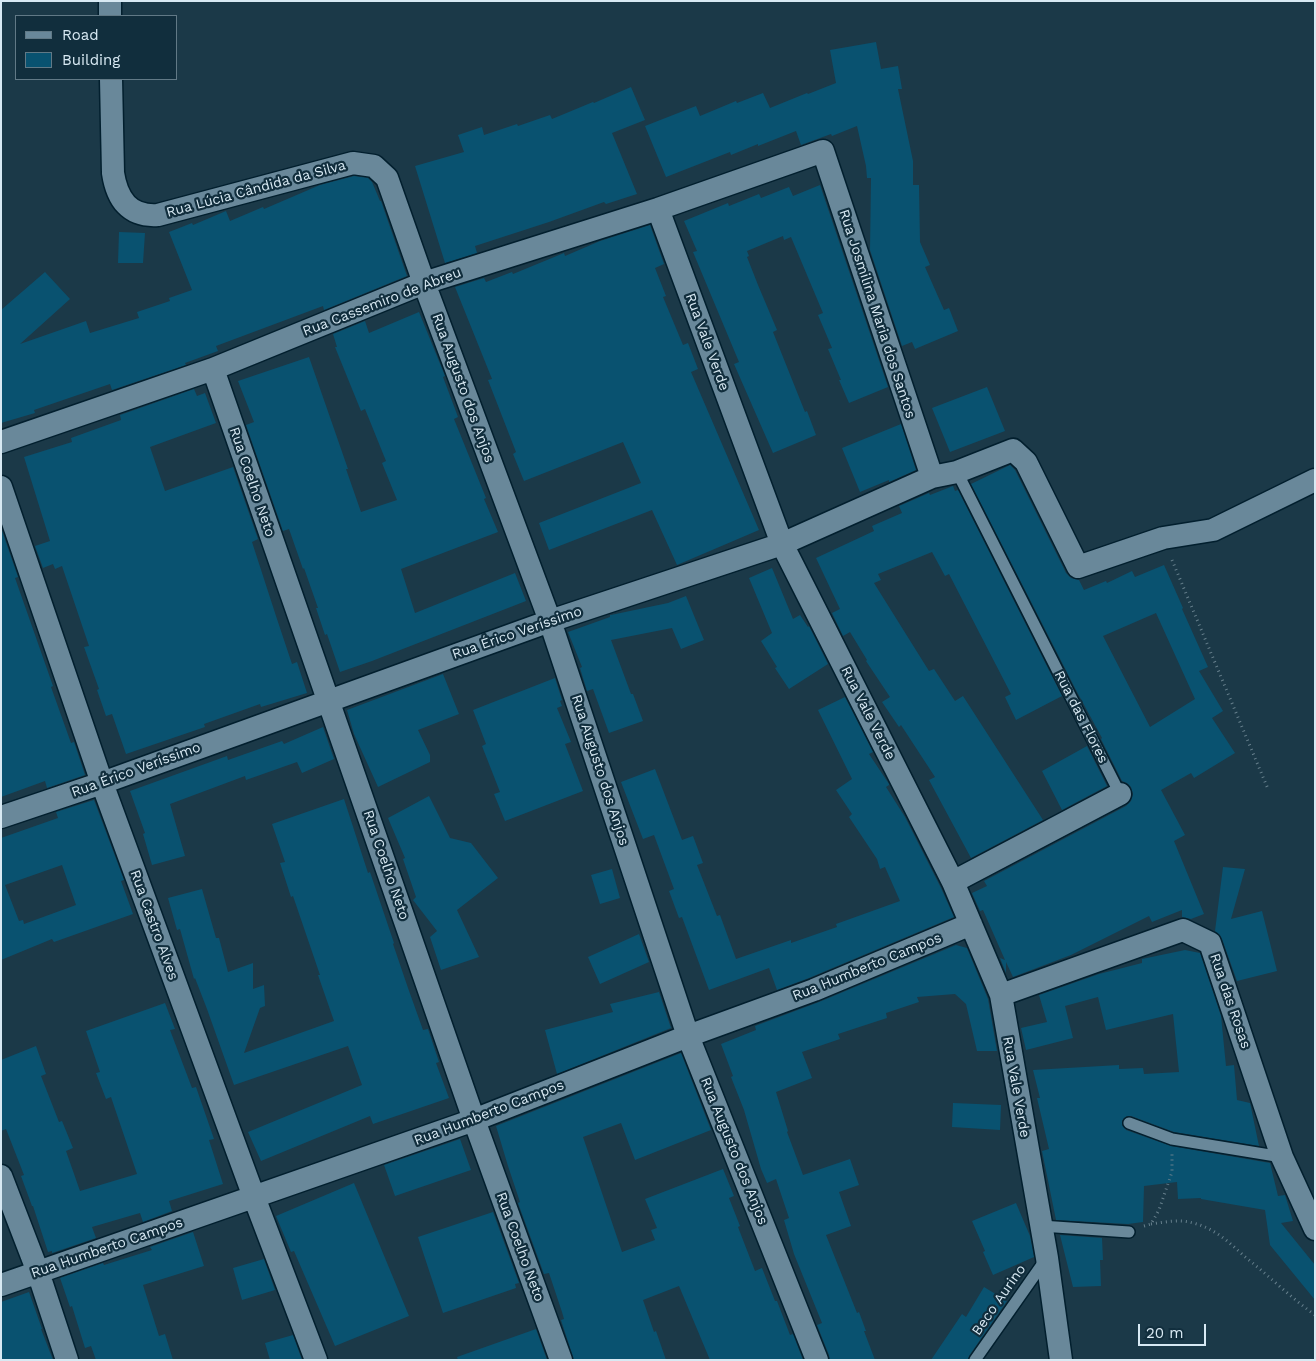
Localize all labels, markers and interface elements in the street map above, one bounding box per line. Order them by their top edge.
legend [15,15,178,80]
text: Road [62,26,99,44]
text: Building [62,51,120,69]
street label: Rua Lúcia Cândida da Silva [165,157,347,221]
street label: Rua Josmilina Maria dos Santos [835,207,919,421]
street label: Rua Cassemiro de Abreu [300,264,464,340]
street label: Rua Vale Verde [682,291,732,393]
street label: Rua Augusto dos Anjos [428,311,498,465]
street label: Rua Coelho Neto [225,425,279,539]
street label: Rua Érico Veríssimo [450,603,584,663]
street label: Rua Vale Verde [837,663,899,763]
street label: Rua das Flores [1050,668,1112,766]
street label: Rua Augusto dos Anjos [568,693,632,847]
street label: Rua Érico Veríssimo [69,739,203,801]
street label: Rua Coelho Neto [359,808,413,922]
street label: Rua Castro Alves [126,868,182,982]
street label: Rua Humberto Campos [790,929,944,1005]
street label: Rua das Rosas [1206,951,1254,1051]
street label: Rua Vale Verde [999,1035,1033,1139]
street label: Rua Augusto dos Anjos [697,1075,771,1227]
street label: Rua Humberto Campos [412,1077,566,1149]
street label: Rua Coelho Neto [492,1190,548,1304]
street label: Rua Humberto Campos [29,1214,185,1282]
street label: Beco Aurino [968,1261,1030,1339]
scale bar [1141,1314,1208,1346]
text: 20 m [1146,1324,1184,1342]

